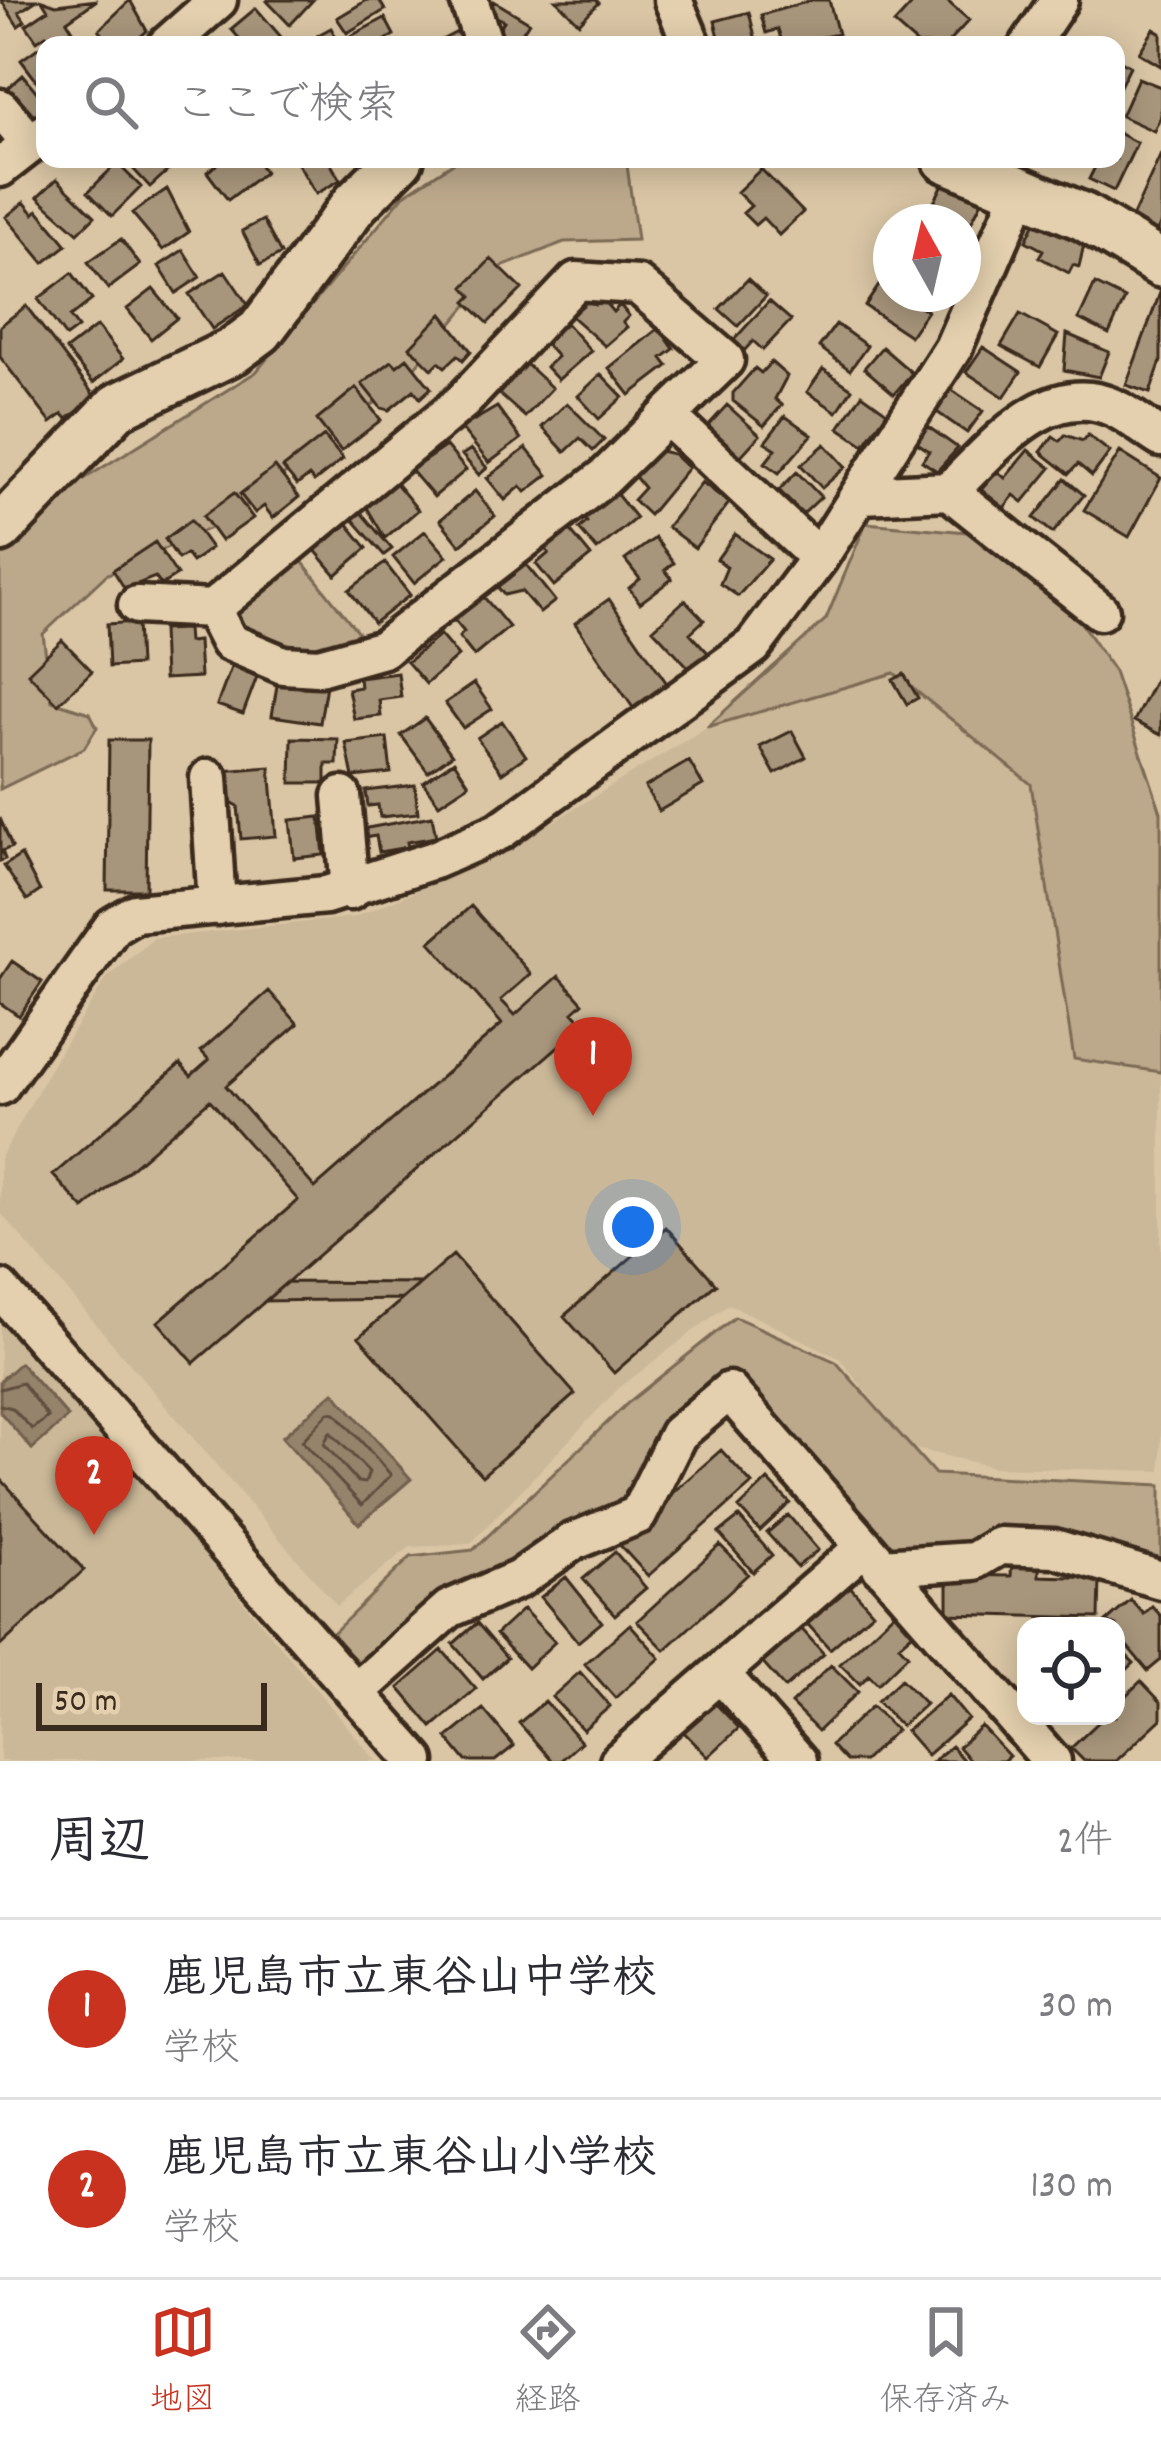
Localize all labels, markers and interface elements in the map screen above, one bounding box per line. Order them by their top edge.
search box [36,36,1125,168]
icon: search [78,69,144,135]
text: ここで検索 [174,76,399,140]
north arrow [873,204,981,312]
pin: 1 [554,1017,632,1116]
your location [603,1197,663,1257]
pin: 2 [55,1436,133,1535]
map controls [1017,1617,1125,1725]
button: locate [1017,1617,1125,1725]
scale bar [36,1677,267,1730]
text: 50 m [54,1680,118,1727]
text: 周辺 [48,1810,150,1882]
text: 2件 [1057,1817,1113,1872]
text: 鹿児島市立東谷山中学校 [162,1950,657,2014]
text: 1 [83,1981,91,2036]
text: 30 m [1039,1981,1113,2036]
text: 学校 [162,2024,240,2079]
text: 鹿児島市立東谷山小学校 [162,2130,657,2194]
text: 2 [78,2161,96,2216]
text: 130 m [1030,2161,1113,2216]
text: 学校 [162,2204,240,2259]
tab: 地図 [150,2299,216,2426]
tab: 経路 [515,2299,581,2426]
tab: 保存済み [880,2299,1012,2426]

